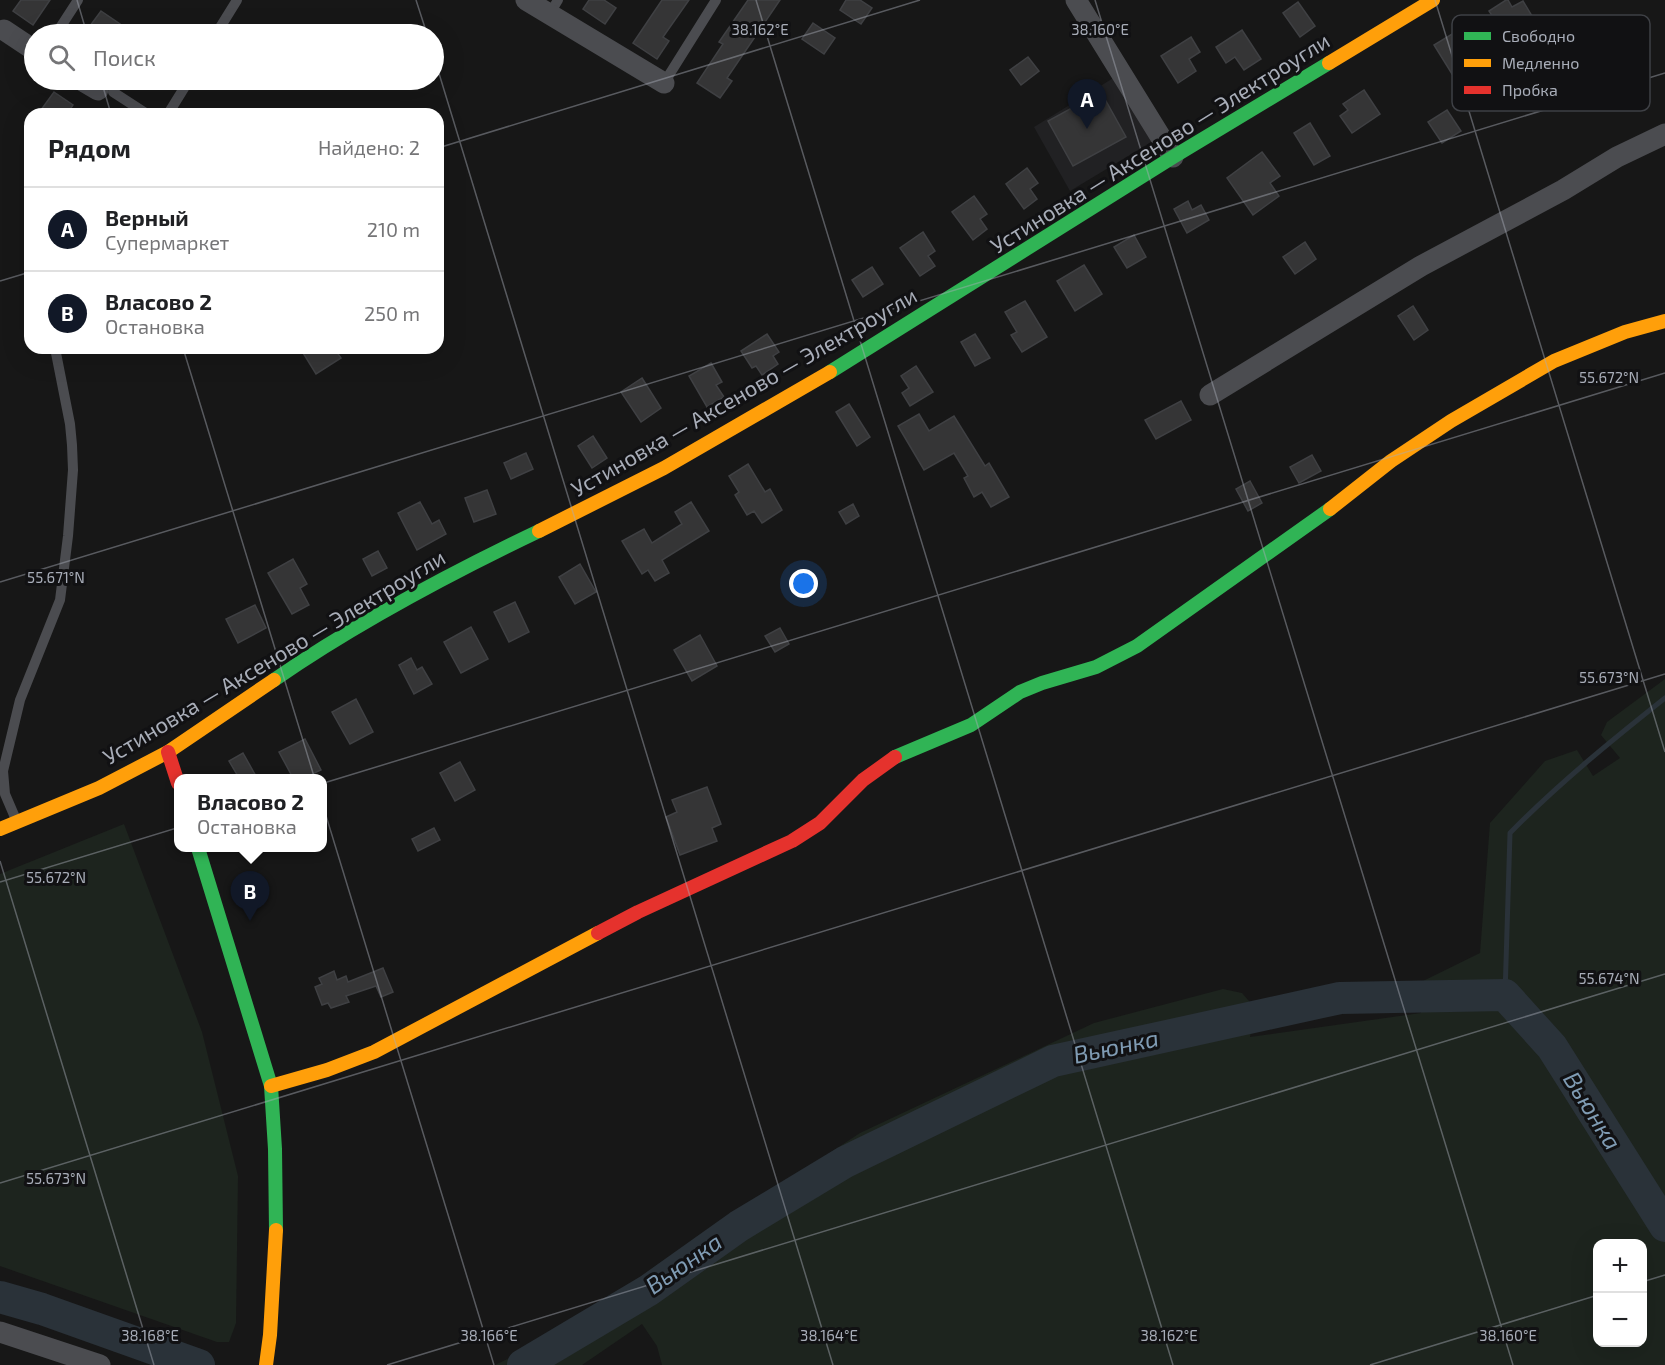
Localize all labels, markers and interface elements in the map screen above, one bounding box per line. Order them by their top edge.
legend [1452,15,1650,111]
text: 38.162°E [731,20,789,38]
text: 38.160°E [1071,20,1129,38]
search box [24,24,444,90]
text: Свободно [1502,26,1575,45]
street label: Устиновка — Аксеново — Электроугли [985,27,1334,259]
icon: search [45,41,78,74]
text: Поиск [93,44,156,70]
text: Медленно [1502,53,1579,72]
pin: A [1068,80,1106,129]
text: Пробка [1502,80,1558,99]
text: Рядом [48,132,131,163]
text: Найдено: 2 [318,135,420,159]
text: Верный [105,204,189,230]
text: A [61,217,74,241]
text: 210 m [367,217,420,241]
text: Супермаркет [105,230,229,254]
street label: Устиновка — Аксеново — Электроугли [566,281,921,502]
text: Власово 2 [105,288,212,314]
text: B [61,301,74,325]
text: 250 m [364,301,420,325]
text: Остановка [105,314,205,338]
text: 55.672°N [1579,368,1639,386]
street label: Устиновка — Аксеново — Электроугли [98,543,450,770]
text: 55.671°N [27,568,85,586]
your location [789,569,818,598]
text: 55.673°N [1579,668,1639,686]
popup [174,774,327,852]
text: Власово 2 [197,788,304,814]
text: Остановка [197,814,297,838]
text: 55.672°N [26,868,86,886]
pin: B [230,872,270,921]
text: 55.674°N [1578,969,1640,987]
water label: Вьюнка [1070,1022,1161,1069]
water label: Вьюнка [1558,1066,1628,1155]
text: 55.673°N [26,1169,86,1187]
water label: Вьюнка [639,1226,727,1299]
map controls [1593,1239,1647,1347]
button: + [1593,1239,1647,1293]
button: − [1593,1293,1647,1347]
text: 38.168°E [121,1326,179,1344]
text: 38.166°E [460,1326,518,1344]
text: 38.164°E [800,1326,858,1344]
text: 38.162°E [1140,1326,1198,1344]
text: 38.160°E [1479,1326,1537,1344]

